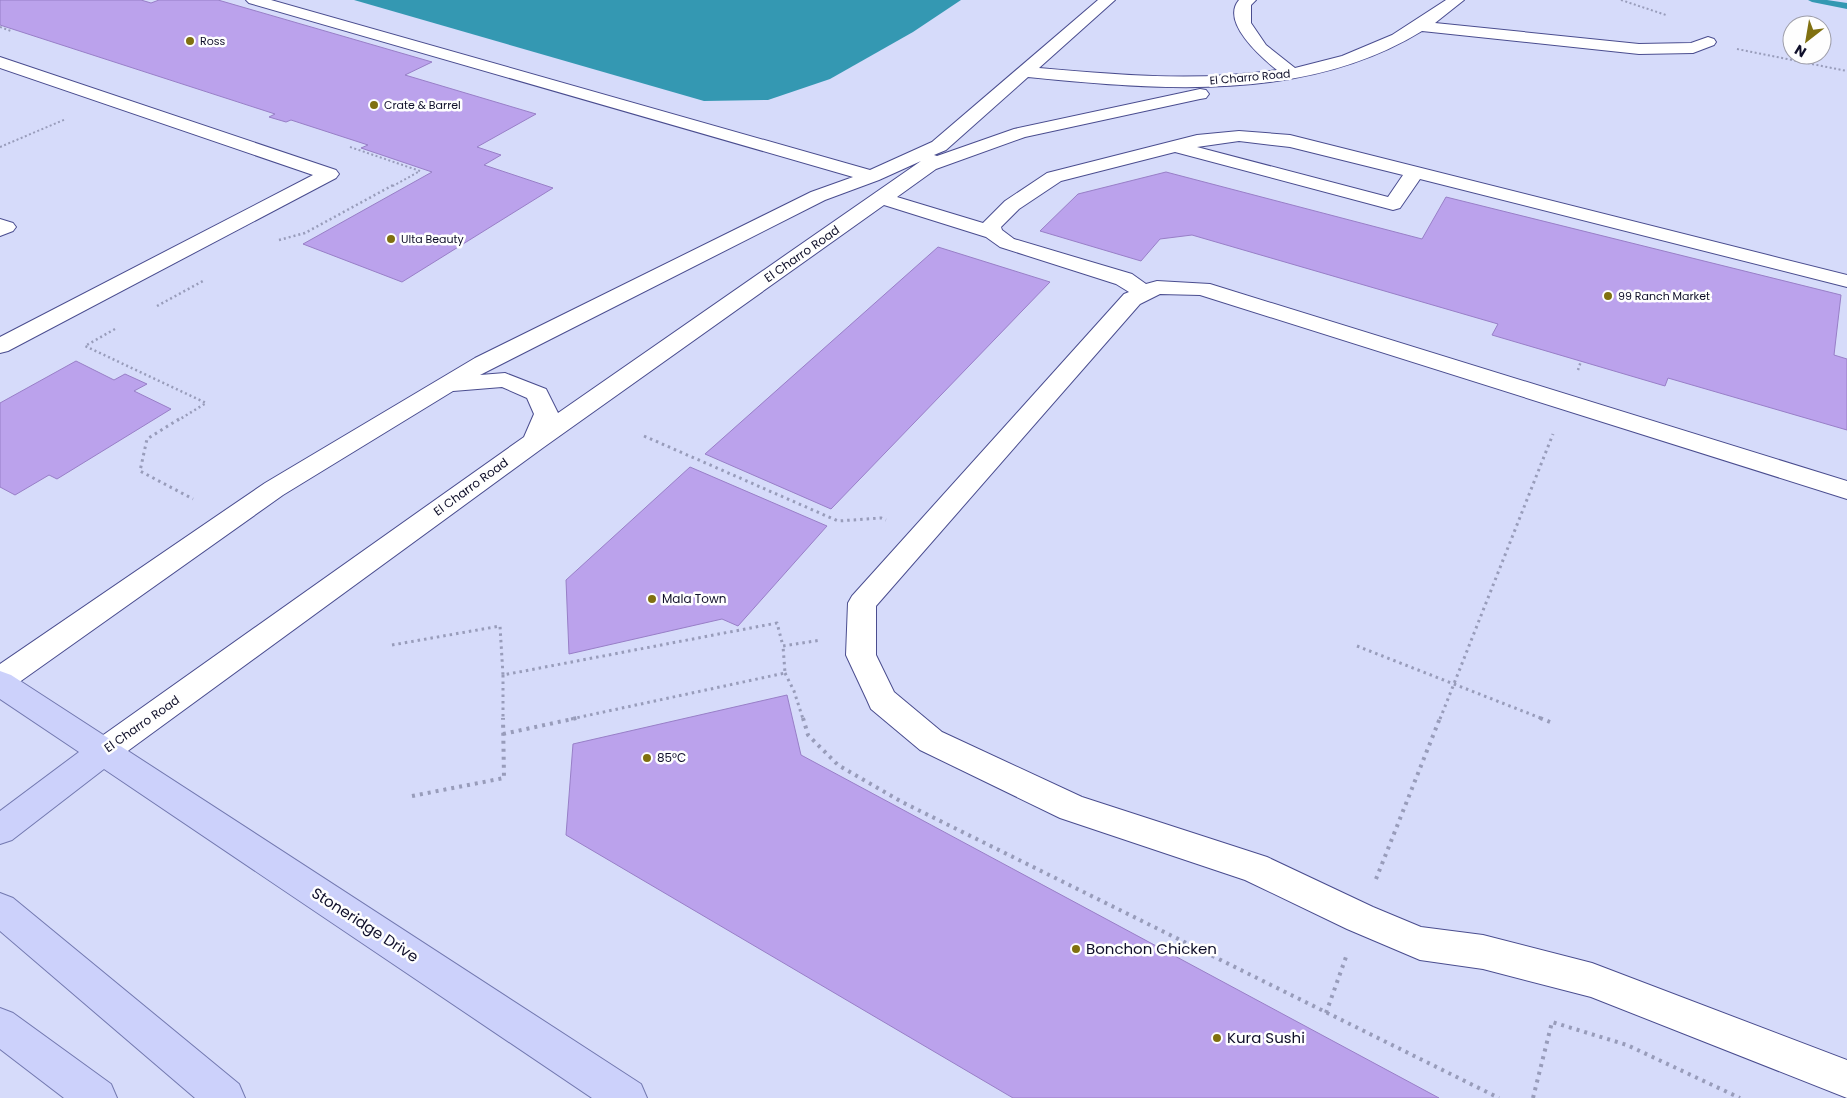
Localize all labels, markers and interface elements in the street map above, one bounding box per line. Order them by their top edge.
north arrow [1782,15,1832,65]
place label: Ross [200,33,225,49]
marker: Ross [184,35,196,47]
text: N [1791,40,1810,62]
street label: El Charro Road [1209,65,1291,89]
place label: Crate & Barrel [384,97,461,113]
marker: Crate & Barrel [368,99,380,111]
street label: El Charro Road [761,221,843,286]
place label: Ulta Beauty [401,231,465,247]
marker: Ulta Beauty [385,233,397,245]
place label: 99 Ranch Market [1618,288,1710,304]
marker: 99 Ranch Market [1602,290,1614,302]
street label: El Charro Road [430,454,511,519]
place label: Mala Town [662,590,726,607]
marker: Mala Town [646,593,658,605]
street label: El Charro Road [101,691,183,756]
place label: 85°C [657,749,686,766]
marker: 85°C [641,752,653,764]
street label: Stoneridge Drive [308,882,423,967]
place label: Bonchon Chicken [1086,938,1217,959]
marker: Bonchon Chicken [1070,943,1082,955]
place label: Kura Sushi [1227,1027,1305,1048]
marker: Kura Sushi [1211,1032,1223,1044]

